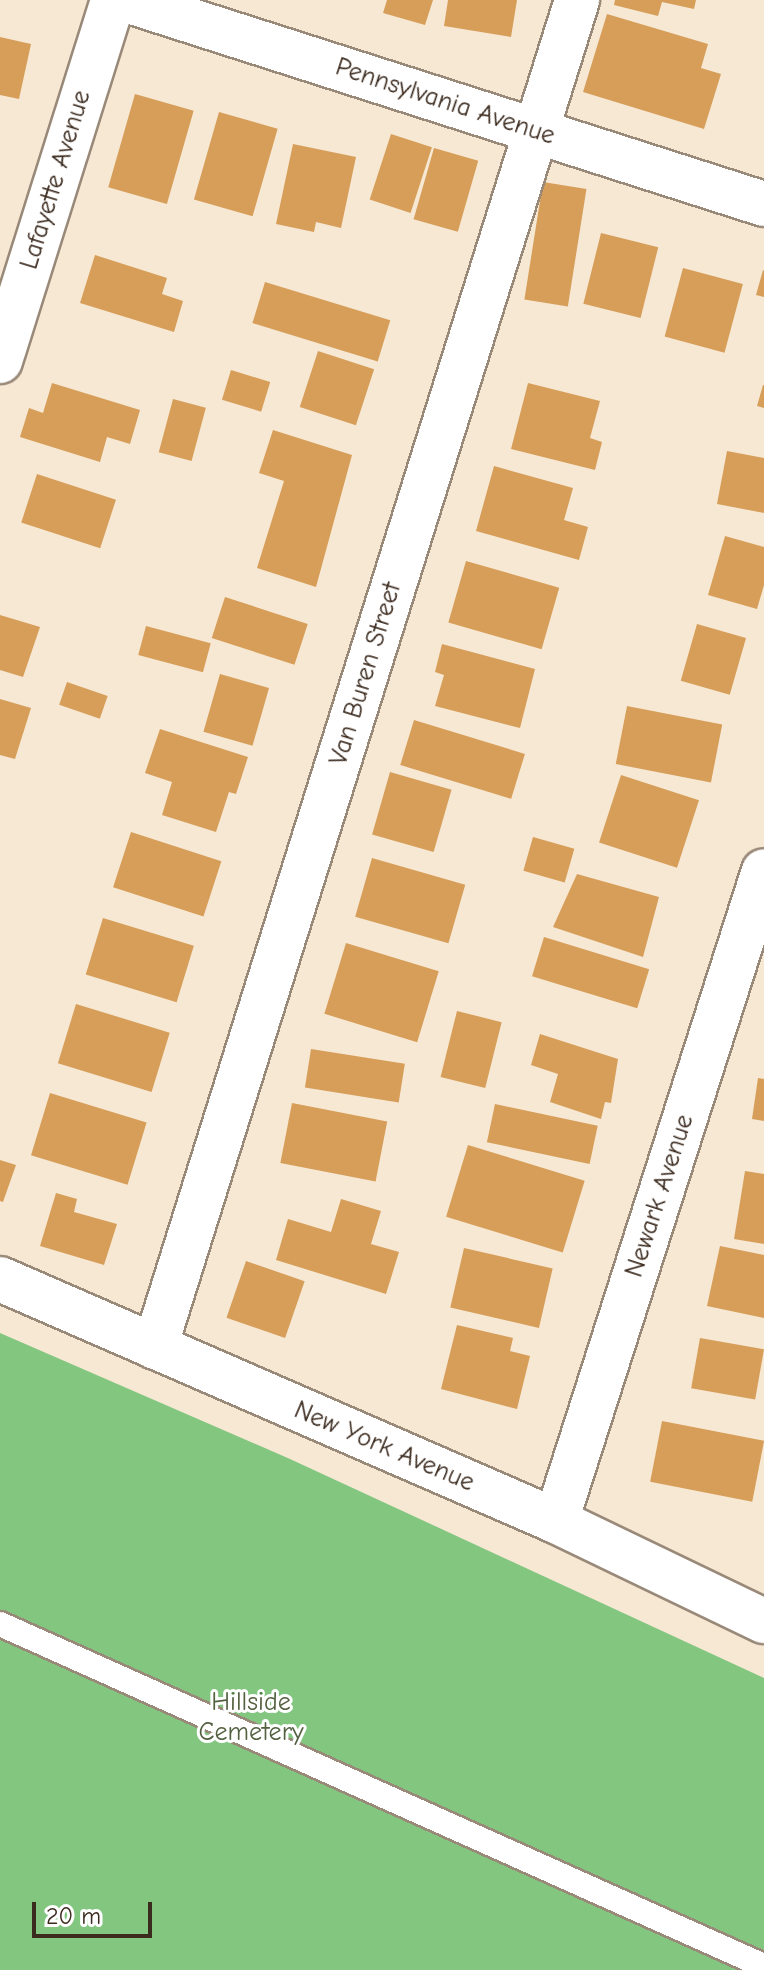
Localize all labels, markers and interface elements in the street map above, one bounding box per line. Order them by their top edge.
street label: Pennsylvania Avenue [331,52,559,152]
street label: Lafayette Avenue [14,87,98,273]
street label: Van Buren Street [323,579,409,769]
street label: Newark Avenue [619,1111,701,1281]
street label: New York Avenue [289,1395,479,1499]
park label: Hillside Cemetery [198,1687,304,1748]
scale bar [36,1886,156,1936]
text: 20 m [46,1902,101,1930]

